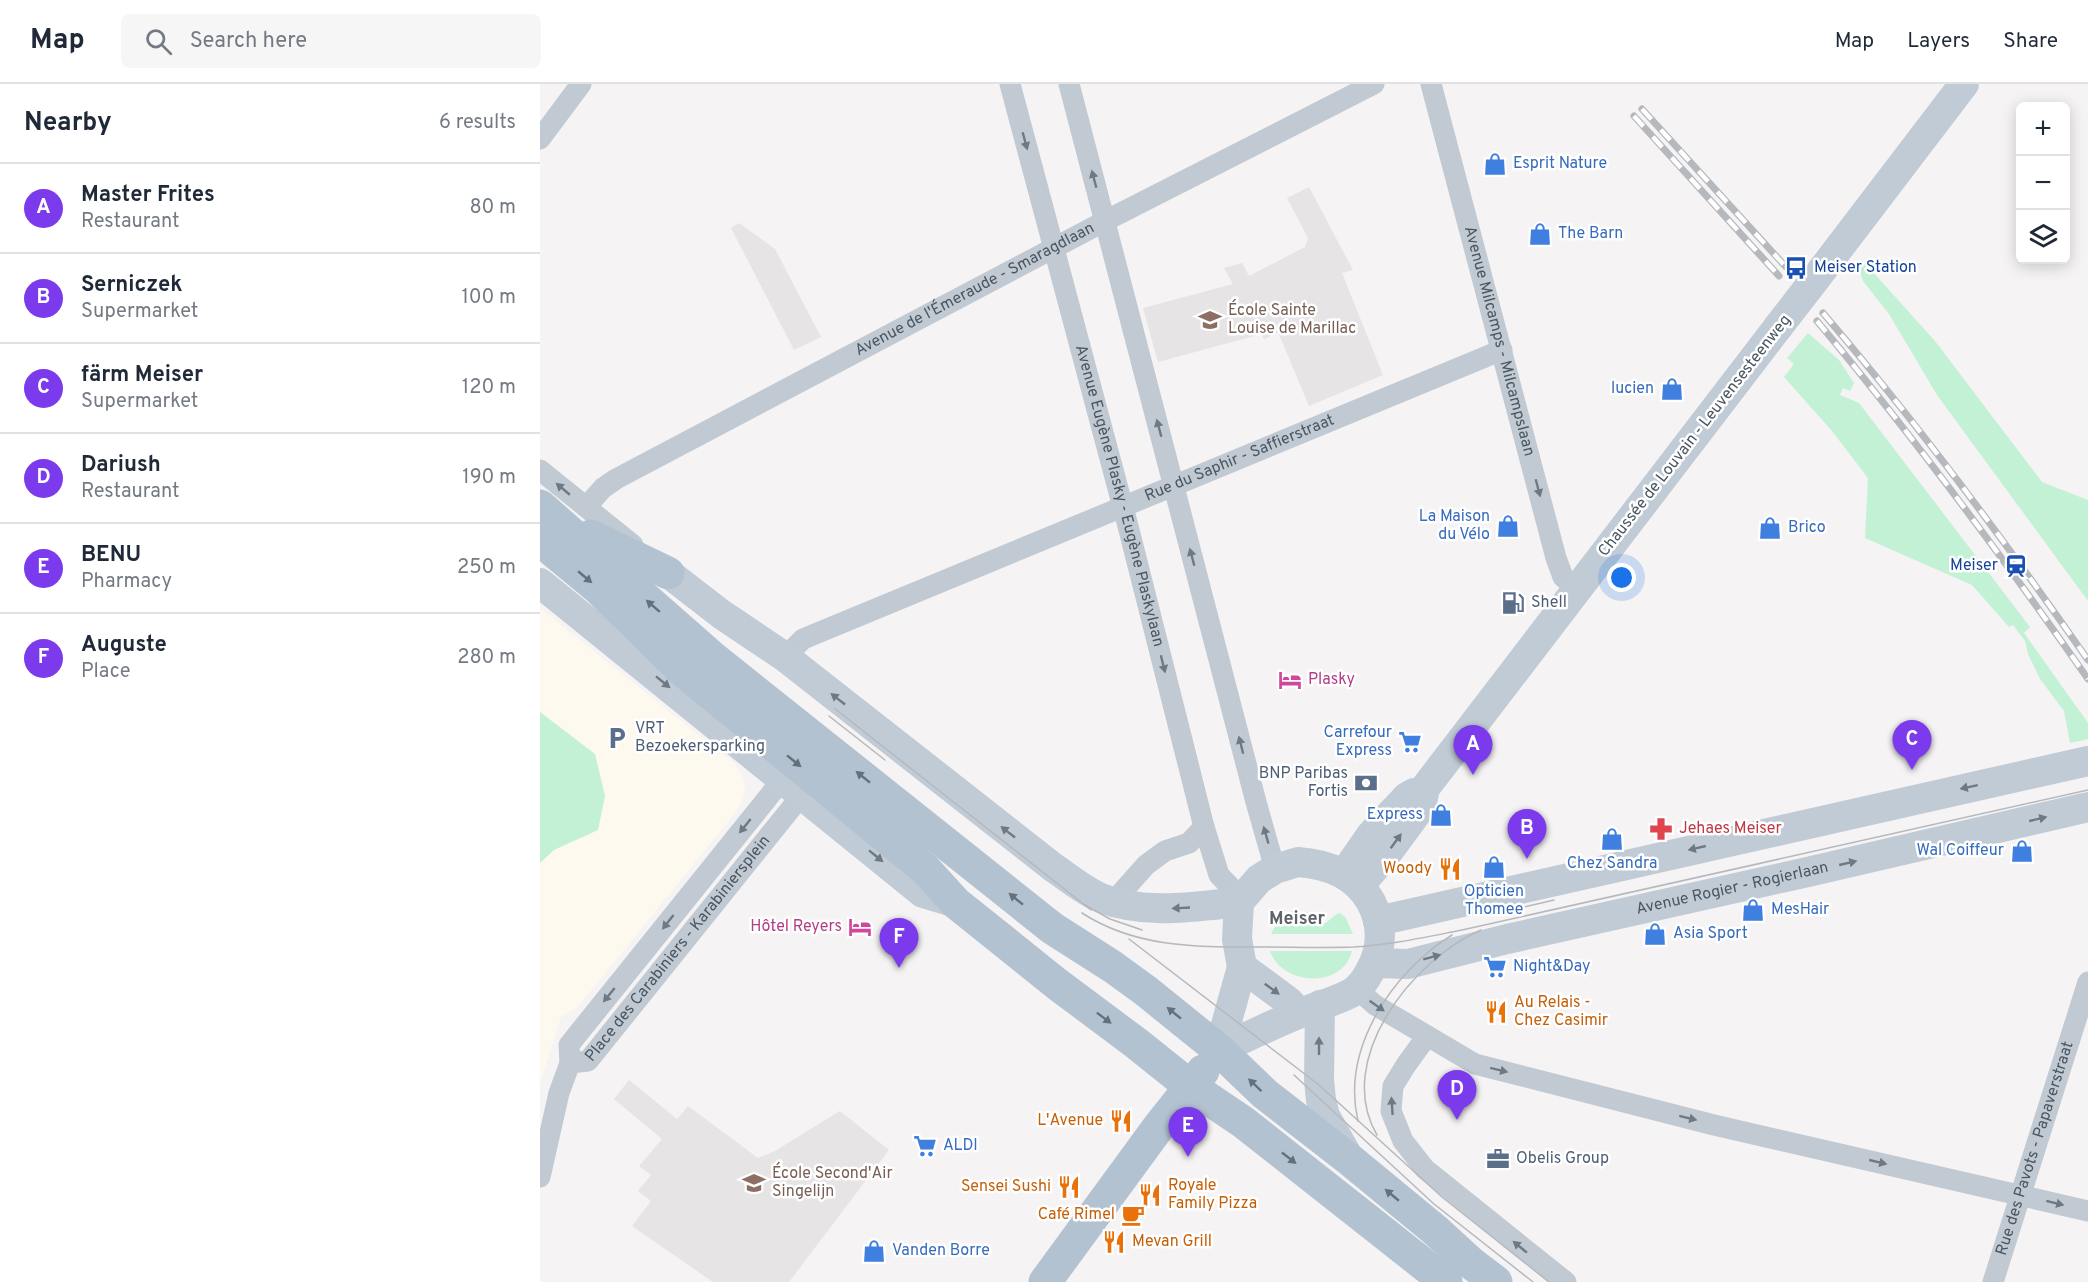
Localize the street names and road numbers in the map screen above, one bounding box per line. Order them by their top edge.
street label: Avenue de l'Émeraude - Smaragdlaan [852,218,1098,361]
street label: Avenue Milcamps - Milcampslaan [1459,224,1539,458]
street label: Chaussée de Louvain - Leuvensesteenweg [1594,311,1796,561]
street label: Avenue Eugène Plasky - Eugène Plaskylaan [1070,343,1168,649]
street label: Rue du Saphir - Saffierstraat [1142,410,1337,507]
street label: Place des Carabiniers - Karabiniersplein [581,832,775,1066]
street label: Avenue Rogier - Rogierlaan [1634,857,1831,920]
street label: Rue des Pavots - Papaverstraat [1992,1039,2079,1258]

